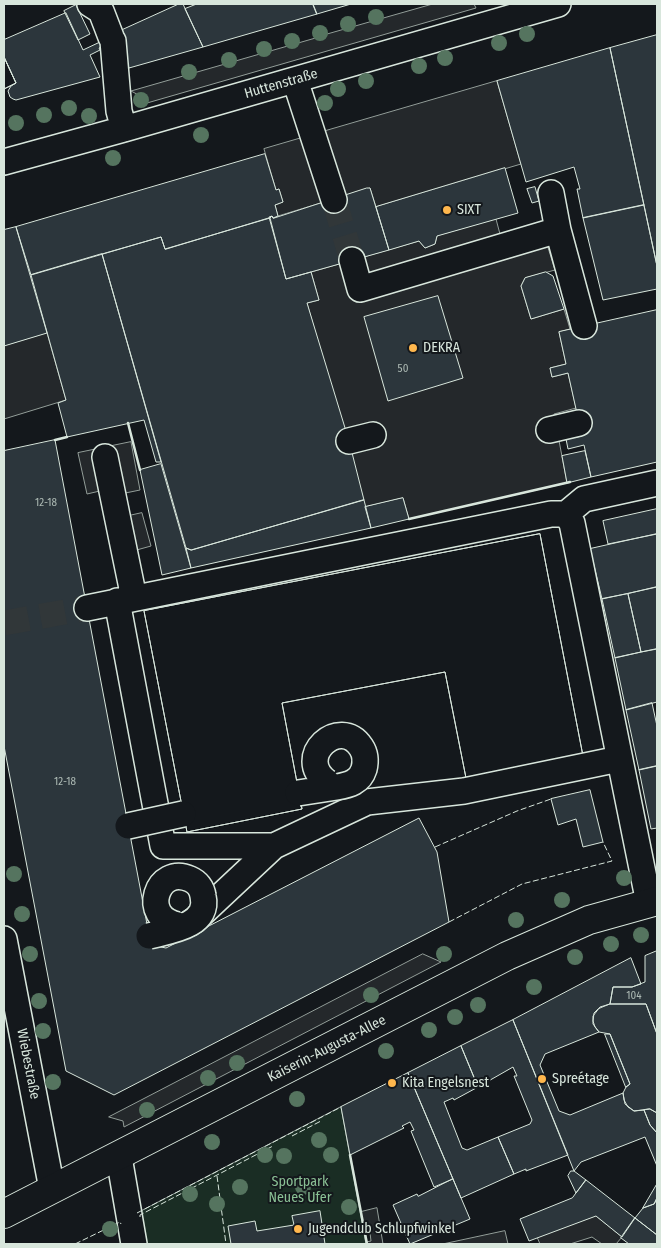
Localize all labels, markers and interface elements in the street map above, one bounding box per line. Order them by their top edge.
street label: Huttenstraße [242,66,320,102]
place label: SIXT [457,202,481,218]
marker: SIXT [441,204,453,216]
place label: DEKRA [423,340,460,356]
marker: DEKRA [407,342,419,354]
house number: 50 [398,362,408,376]
house number: 12-18 [35,496,57,510]
house number: 12-18 [54,775,76,789]
house number: 104 [626,989,642,1003]
street label: Kaiserin-Augusta-Allee [265,1012,389,1086]
street label: Wiebestraße [13,1027,43,1101]
place label: Spreétage [552,1071,609,1087]
marker: Spreétage [536,1073,548,1085]
place label: Kita Engelsnest [402,1075,489,1091]
marker: Kita Engelsnest [386,1077,398,1089]
park label: Sportpark Neues Ufer [268,1174,332,1206]
place label: Jugendclub Schlupfwinkel [308,1221,455,1237]
marker: Jugendclub Schlupfwinkel [292,1223,304,1235]

